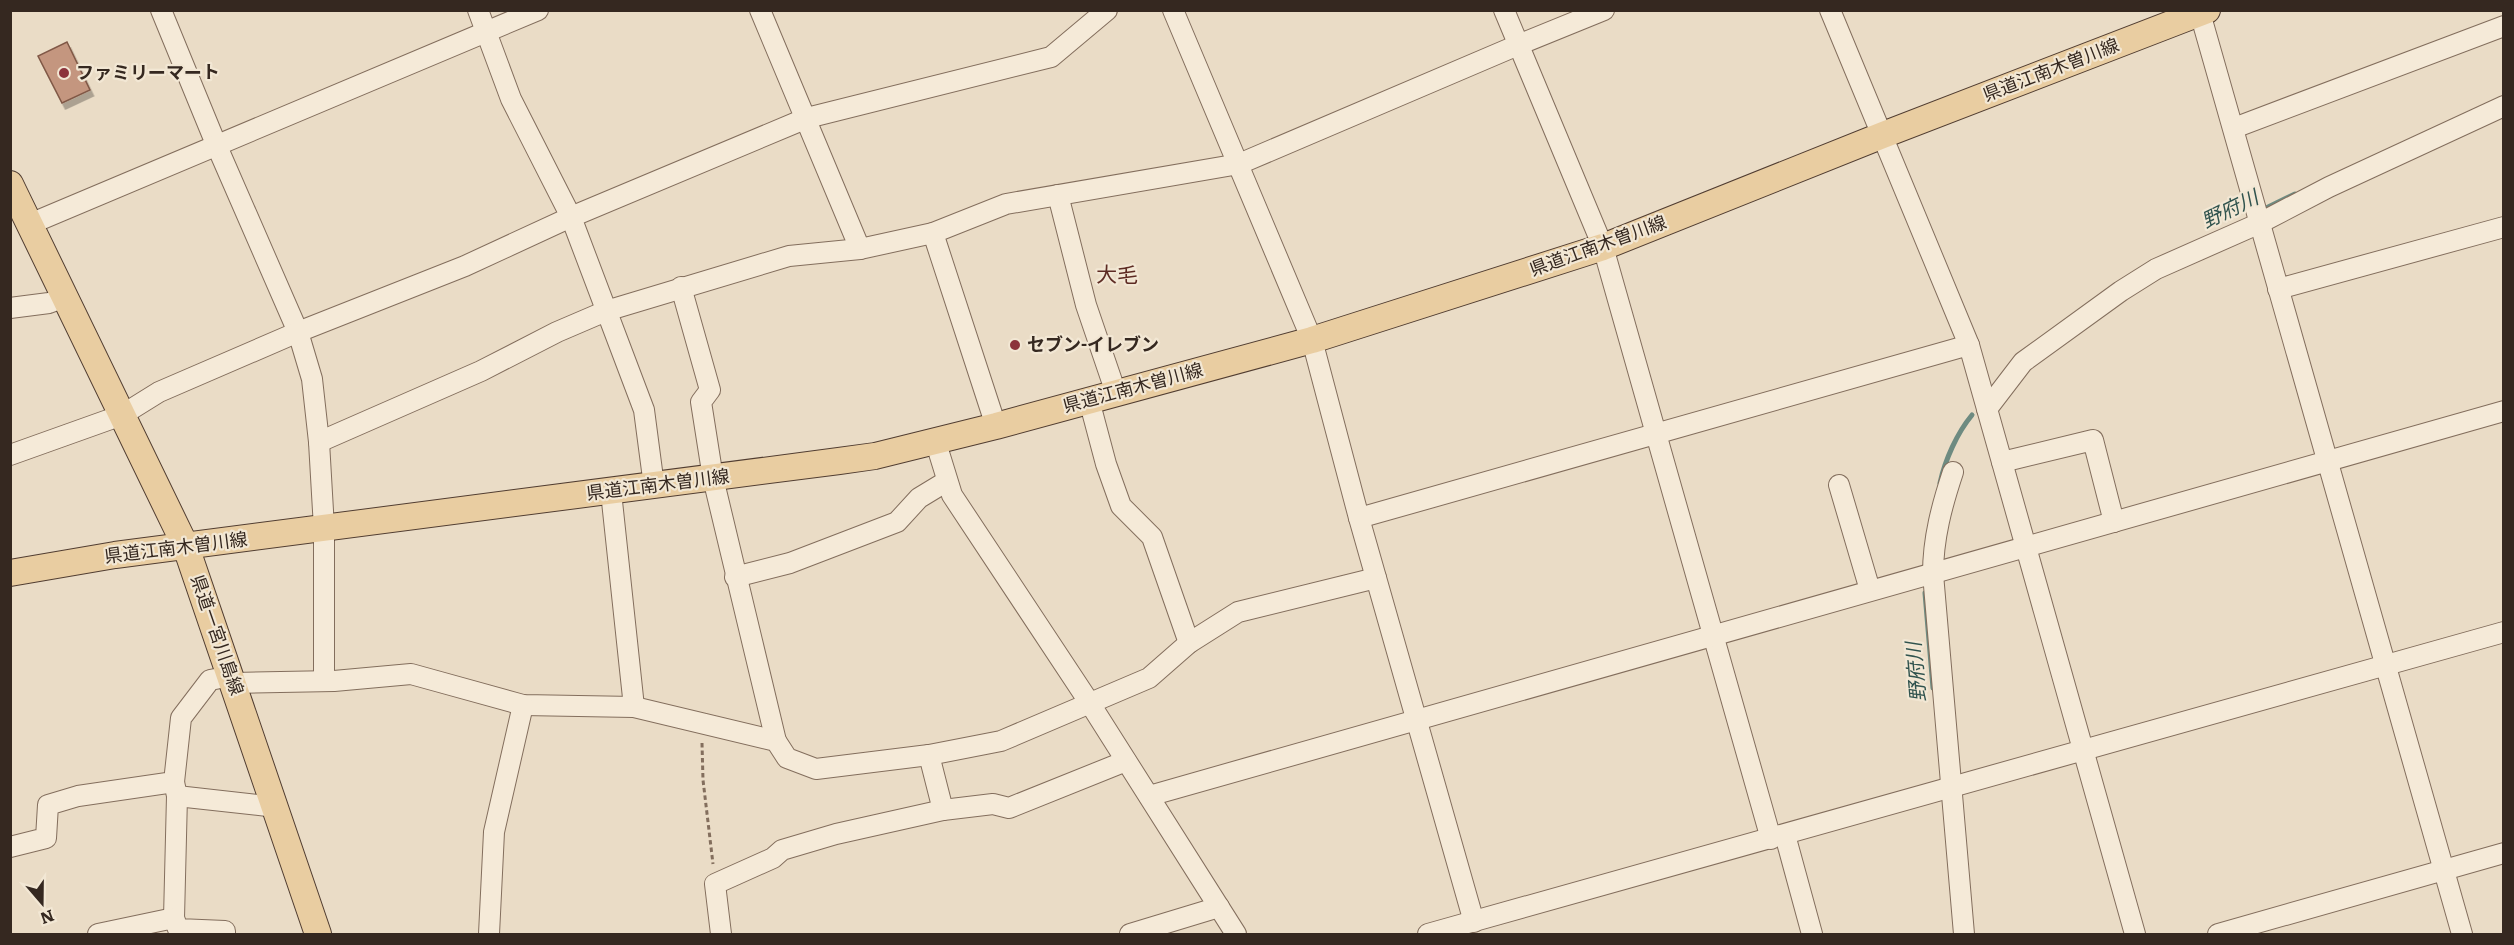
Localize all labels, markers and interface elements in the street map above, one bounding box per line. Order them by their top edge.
street label: 県道江南木曽川線 [1978,30,2123,107]
place label: ファミリーマート [76,58,220,85]
marker: ファミリーマート [57,66,71,80]
water label: 野府川 [2196,180,2264,234]
street label: 県道江南木曽川線 [1525,207,1670,282]
district label: 大毛 [1096,257,1138,288]
place label: セブン-イレブン [1027,330,1159,357]
marker: セブン-イレブン [1008,338,1022,352]
street label: 県道江南木曽川線 [1060,355,1206,418]
street label: 県道江南木曽川線 [585,461,731,506]
street label: 県道江南木曽川線 [103,524,249,569]
street label: 県道一宮川島線 [185,571,252,698]
water label: 野府川 [1896,639,1932,703]
north arrow [12,873,72,933]
text: N [37,904,58,932]

